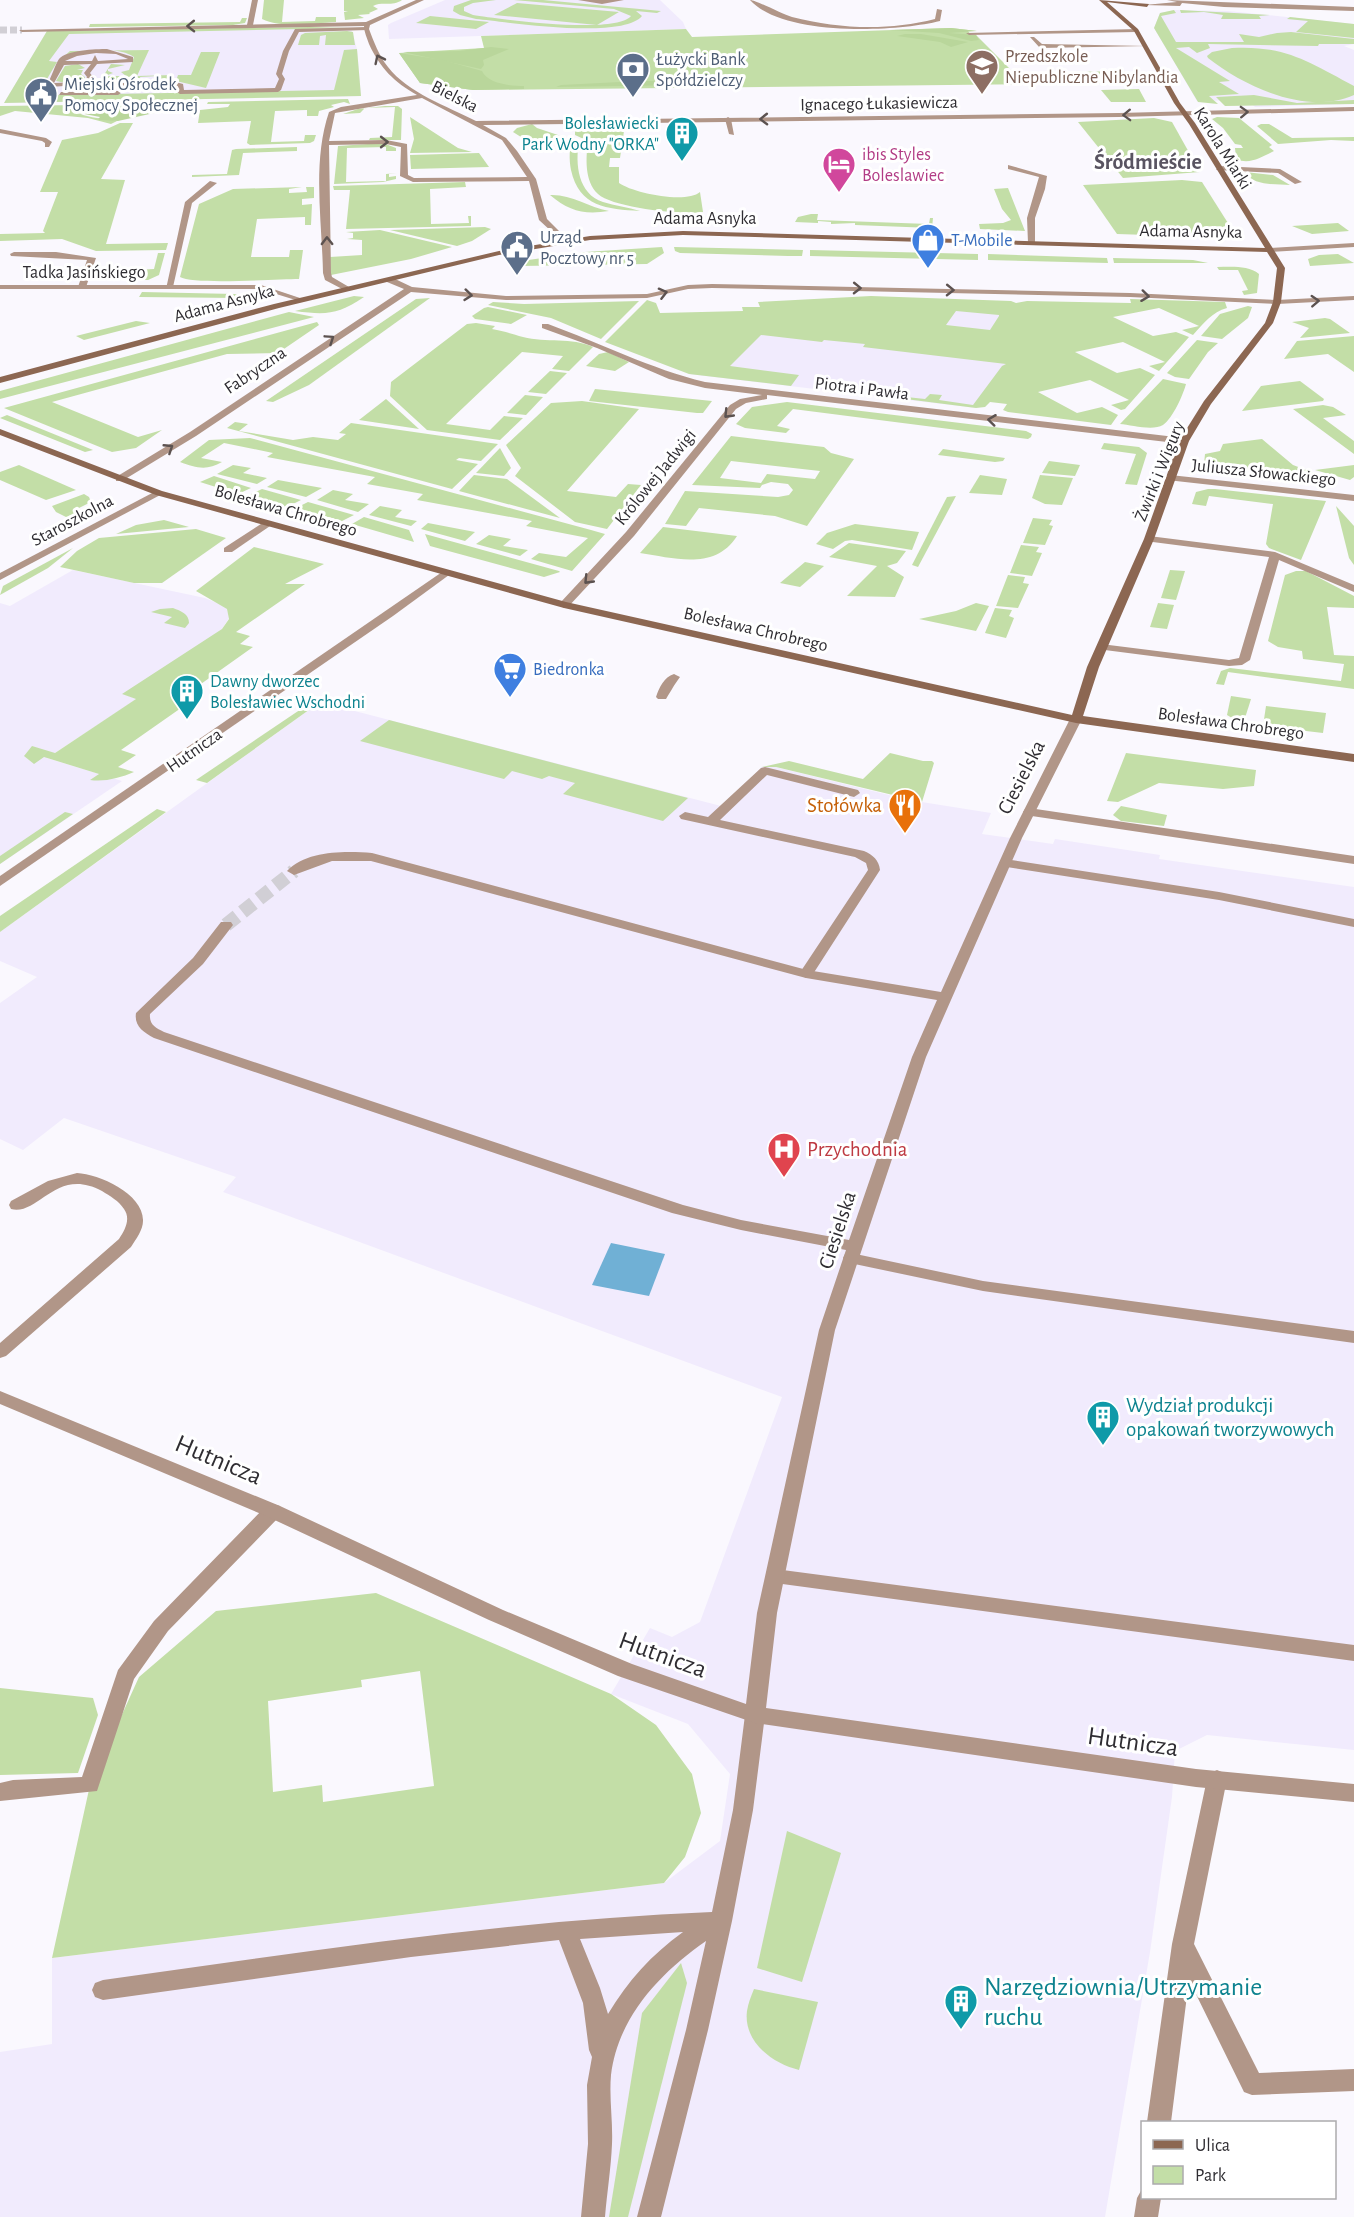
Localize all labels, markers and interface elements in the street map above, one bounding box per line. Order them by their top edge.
one-way arrow [187,20,196,33]
school or university icon: Przedszkole Niepubliczne Nibylandia [964,48,1000,95]
place label: Przedszkole Niepubliczne Nibylandia [1005,48,1178,87]
bank icon: Łużycki Bank Spółdzielczy [615,51,651,98]
place label: Łużycki Bank Spółdzielczy [656,51,746,90]
one-way arrow [375,54,387,65]
public building icon: Miejski Ośrodek Pomocy Społecznej [23,76,59,123]
place label: Miejski Ośrodek Pomocy Społecznej [64,76,198,115]
street label: Bielska [428,78,481,116]
street label: Ignacego Łukasiewicza [800,94,958,114]
street label: Karola Miarki [1190,104,1254,193]
one-way arrow [1239,106,1248,118]
one-way arrow [1122,108,1131,121]
one-way arrow [759,113,768,125]
place label: Bolesławiecki Park Wodny "ORKA" [522,115,659,154]
building icon: Bolesławiecki Park Wodny "ORKA" [664,115,700,162]
one-way arrow [379,136,388,148]
hotel icon: ibis Styles Boleslawiec [821,146,857,193]
place label: ibis Styles Boleslawiec [862,146,944,185]
district label: Śródmieście [1094,148,1202,173]
street label: Adama Asnyka [653,210,757,228]
shop icon: T-Mobile [910,222,946,269]
street label: Adama Asnyka [1139,222,1243,242]
public building icon: Urząd Pocztowy nr 5 [499,229,535,276]
place label: Urząd Pocztowy nr 5 [540,229,634,268]
place label: T-Mobile [951,232,1013,250]
one-way arrow [321,236,333,245]
street label: Tadka Jasińskiego [22,264,146,282]
street label: Adama Asnyka [172,282,276,326]
one-way arrow [853,282,862,294]
one-way arrow [946,284,955,296]
one-way arrow [658,287,668,300]
one-way arrow [464,288,473,301]
one-way arrow [1141,289,1150,302]
one-way arrow [1311,295,1320,308]
one-way arrow [324,335,335,346]
street label: Fabryczna [221,344,290,398]
street label: Piotra i Pawła [814,374,910,404]
one-way arrow [724,406,735,417]
one-way arrow [988,415,997,427]
street label: Żwirki i Wigury [1130,418,1188,524]
street label: Królowej Jadwigi [612,426,700,529]
one-way arrow [163,444,173,456]
street label: Juliusza Słowackiego [1191,456,1337,490]
street label: Bolesława Chrobrego [212,482,359,540]
street label: Staroszkolna [29,492,116,550]
one-way arrow [584,573,595,584]
street label: Bolesława Chrobrego [682,605,830,655]
supermarket icon: Biedronka [492,651,528,698]
place label: Biedronka [533,661,605,679]
building icon: Dawny dworzec Bolesławiec Wschodni [169,673,205,720]
place label: Dawny dworzec Bolesławiec Wschodni [210,673,365,712]
street label: Bolesława Chrobrego [1157,705,1305,743]
street label: Hutnicza [163,725,226,776]
street label: Ciesielska [994,737,1049,818]
restaurant icon: Stołówka [887,787,923,834]
place label: Stołówka [807,795,882,816]
hospital icon: Przychodnia [766,1131,802,1178]
place label: Przychodnia [807,1139,908,1160]
street label: Ciesielska [815,1189,860,1271]
place label: Wydział produkcji opakowań tworzywowych [1126,1395,1334,1440]
building icon: Wydział produkcji opakowań tworzywowych [1085,1399,1121,1446]
street label: Hutnicza [171,1430,266,1490]
street label: Hutnicza [615,1627,710,1683]
street label: Hutnicza [1086,1723,1180,1761]
place label: Narzędziownia/Utrzymanie ruchu [984,1974,1262,2030]
building icon: Narzędziownia/Utrzymanie ruchu [943,1983,979,2030]
legend [1141,2121,1336,2199]
text: Ulica [1195,2137,1230,2155]
text: Park [1195,2167,1227,2185]

